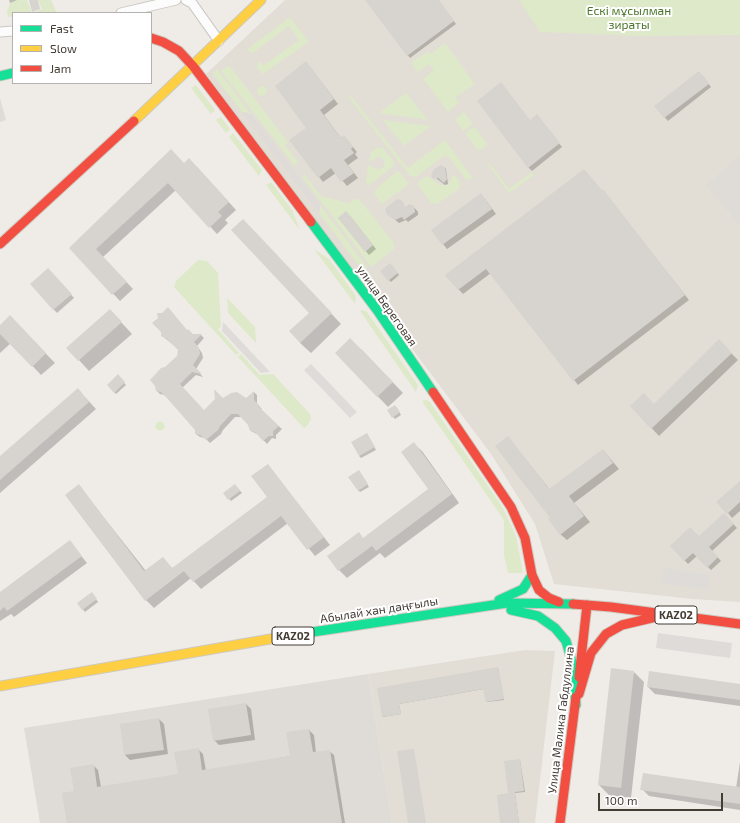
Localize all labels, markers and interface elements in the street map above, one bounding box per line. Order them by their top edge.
park label: Ескі мұсылман зираты [587,4,671,32]
legend [12,12,152,84]
text: Fast [50,21,73,35]
text: Slow [50,41,77,55]
text: Jam [50,61,71,75]
street label: улица Береговая [354,263,420,349]
street label: Абылай хан даңғылы [319,594,439,626]
road number: KАZ02 [655,606,697,624]
road number: KАZ02 [272,627,314,645]
street label: Улица Малика Габдуллина [545,646,577,794]
scale bar [600,785,725,811]
text: 100 m [605,793,637,807]

